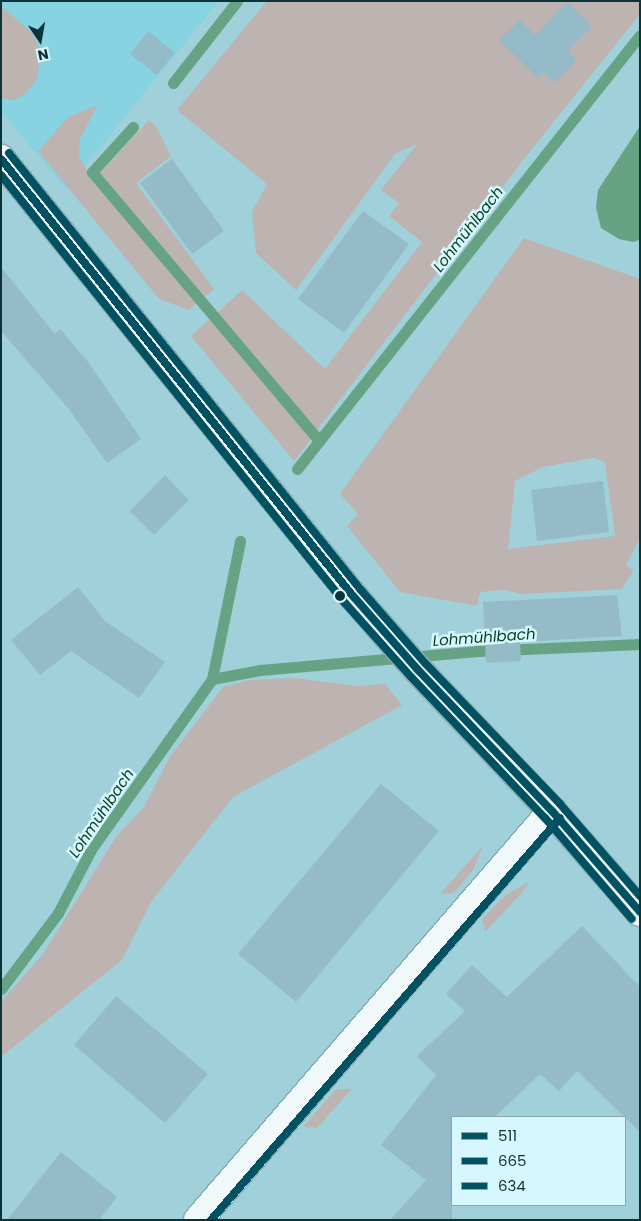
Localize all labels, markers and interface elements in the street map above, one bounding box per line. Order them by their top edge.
north arrow [15,15,65,65]
text: N [36,44,50,66]
water label: Lohmühlbach [429,183,507,275]
unlabelled marker [335,591,345,601]
water label: Lohmühlbach [432,624,536,650]
water label: Lohmühlbach [65,765,137,861]
legend [451,1116,626,1206]
text: 511 [498,1125,517,1146]
text: 665 [498,1150,526,1171]
text: 634 [498,1175,526,1196]

